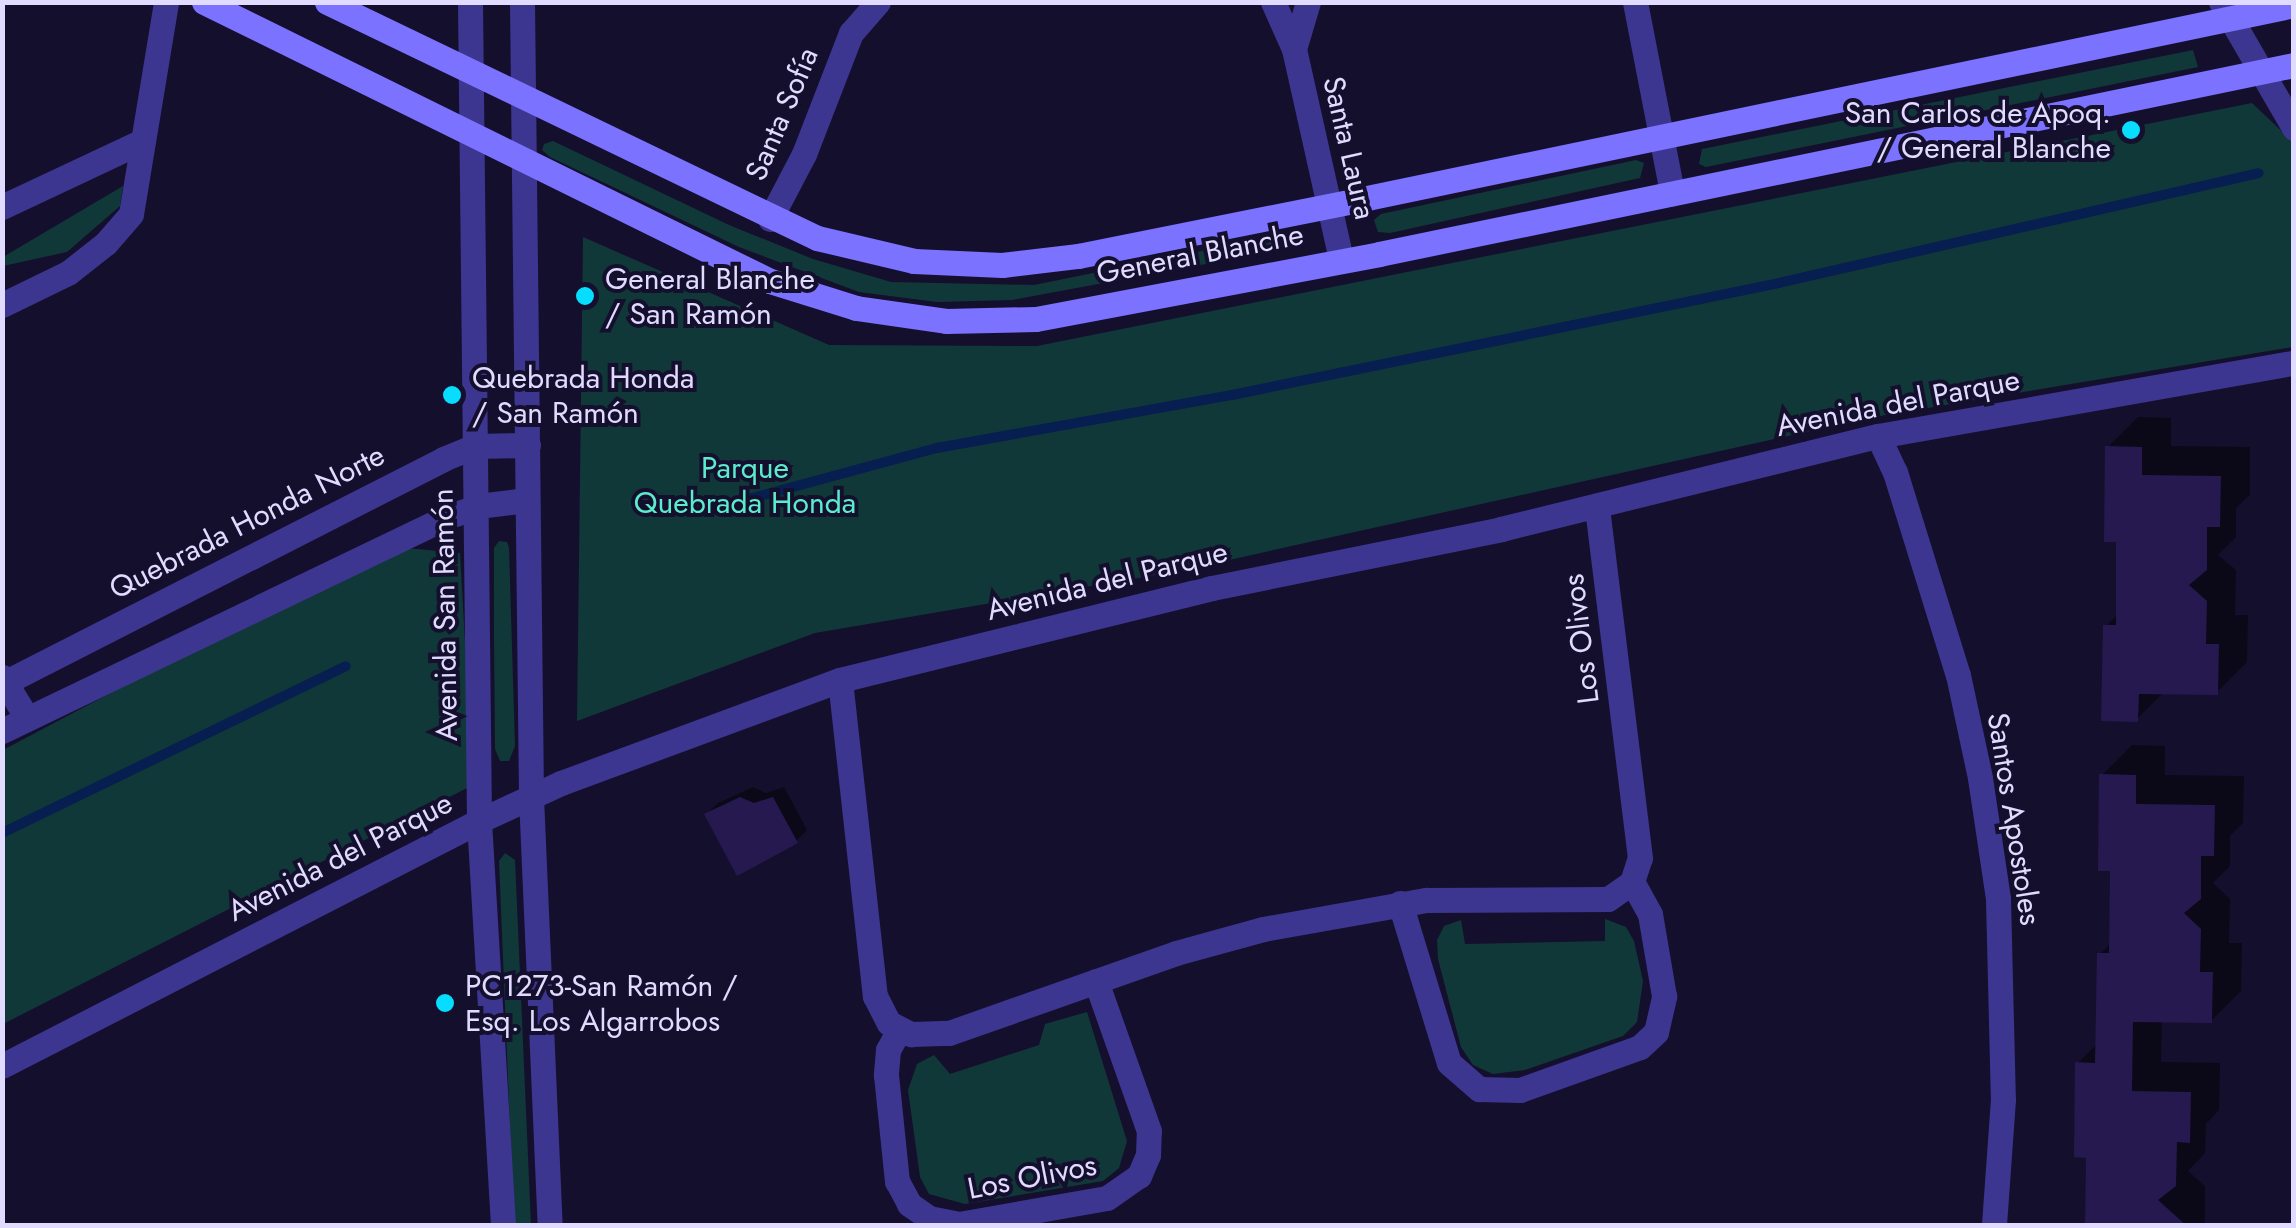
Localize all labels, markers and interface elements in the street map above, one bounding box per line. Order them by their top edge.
street label: Santa Sofía [738,42,826,186]
street label: Santa Laura [1315,73,1383,223]
place label: San Carlos de Apoq. / General Blanche [1845,95,2111,166]
marker: San Carlos de Apoq. / General Blanche [2120,119,2142,141]
street label: General Blanche [1094,216,1306,292]
place label: General Blanche / San Ramón [605,261,815,332]
marker: General Blanche / San Ramón [574,285,596,307]
place label: Quebrada Honda / San Ramón [472,360,694,430]
street label: Avenida del Parque [1773,362,2023,444]
marker: Quebrada Honda / San Ramón [441,384,463,406]
street label: Quebrada Honda Norte [103,437,391,607]
park label: Parque Quebrada Honda [634,450,856,520]
street label: Avenida San Ramón [425,488,465,742]
street label: Avenida del Parque [983,534,1231,628]
street label: Los Olivos [1555,572,1607,706]
street label: Santos Apostoles [1979,710,2049,928]
street label: Avenida del Parque [222,785,458,929]
place label: PC1273-San Ramón / Esq. Los Algarrobos [465,968,738,1038]
marker: PC1273-San Ramón / Esq. Los Algarrobos [434,992,456,1014]
street label: Los Olivos [964,1147,1100,1207]

